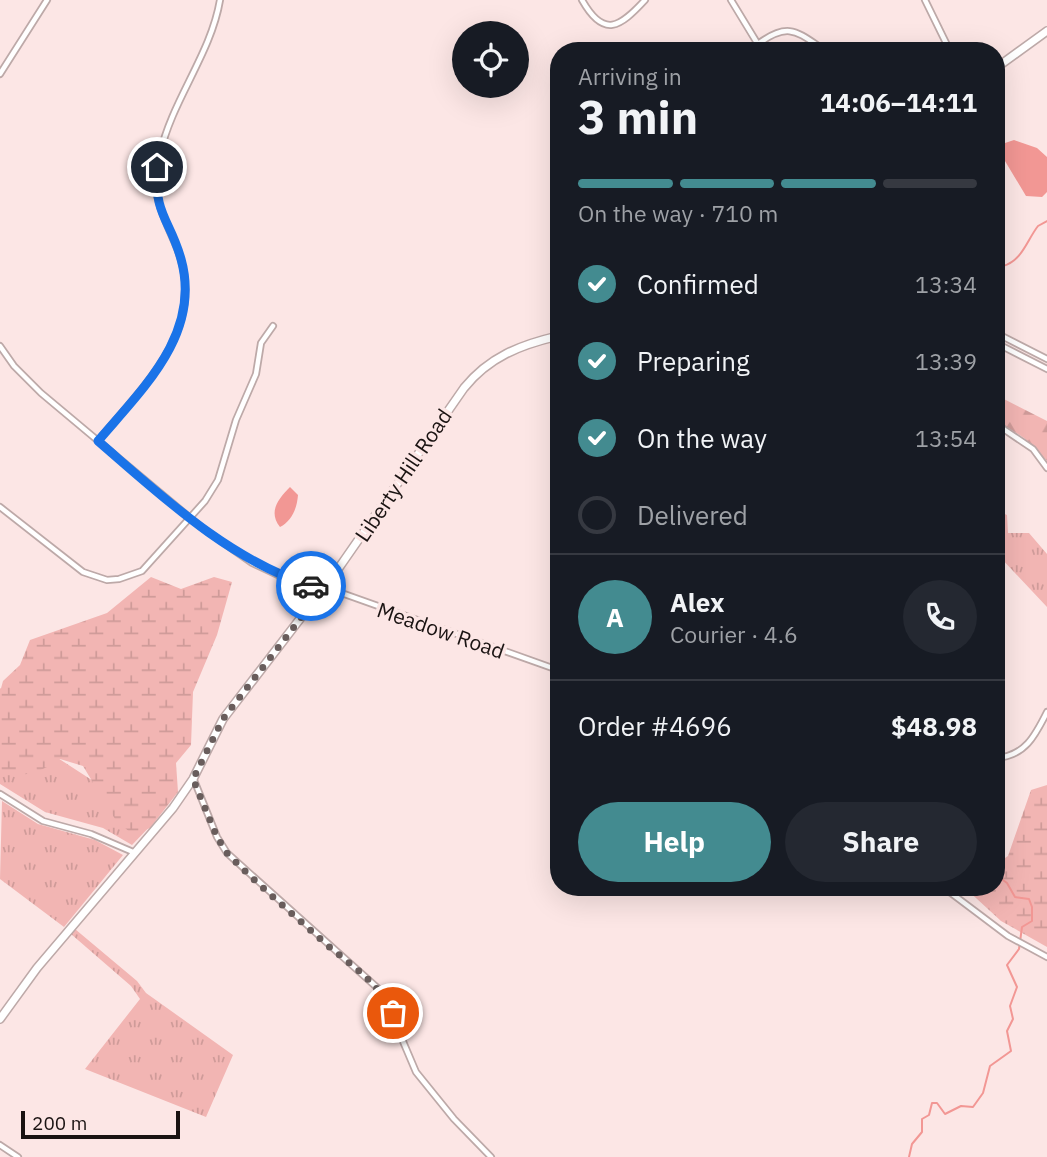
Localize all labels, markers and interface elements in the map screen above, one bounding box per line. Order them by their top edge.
map controls [452,21,529,98]
button: locate [452,21,529,98]
text: Arriving in [578,61,682,91]
text: 14:06–14:11 [820,85,977,119]
text: 3 min [578,87,698,147]
pin [127,137,187,197]
icon: home [138,148,176,186]
text: On the way · 710 m [578,198,778,228]
icon: check [578,265,616,303]
text: Confirmed [637,267,759,301]
text: 13:34 [915,269,977,299]
icon: check [578,342,616,380]
text: Preparing [637,344,750,378]
text: 13:39 [915,346,977,376]
street label: Liberty Hill Road [348,403,458,547]
icon: check [578,419,616,457]
text: On the way [637,421,767,455]
text: 13:54 [915,423,977,453]
text: Delivered [637,498,748,532]
courier [276,551,346,621]
icon: car [292,567,330,605]
button: phone [903,580,977,654]
text: Alex [670,585,724,619]
street label: Meadow Road [374,595,508,665]
text: A [606,600,624,634]
text: Courier · 4.6 [670,619,798,649]
text: Order #4696 [578,709,732,743]
text: $48.98 [891,709,977,743]
button: Help [578,802,771,882]
button: Share [785,802,977,882]
pin [363,983,423,1043]
icon: bag [374,994,412,1032]
scale bar [21,1108,180,1140]
text: 200 m [32,1111,87,1135]

